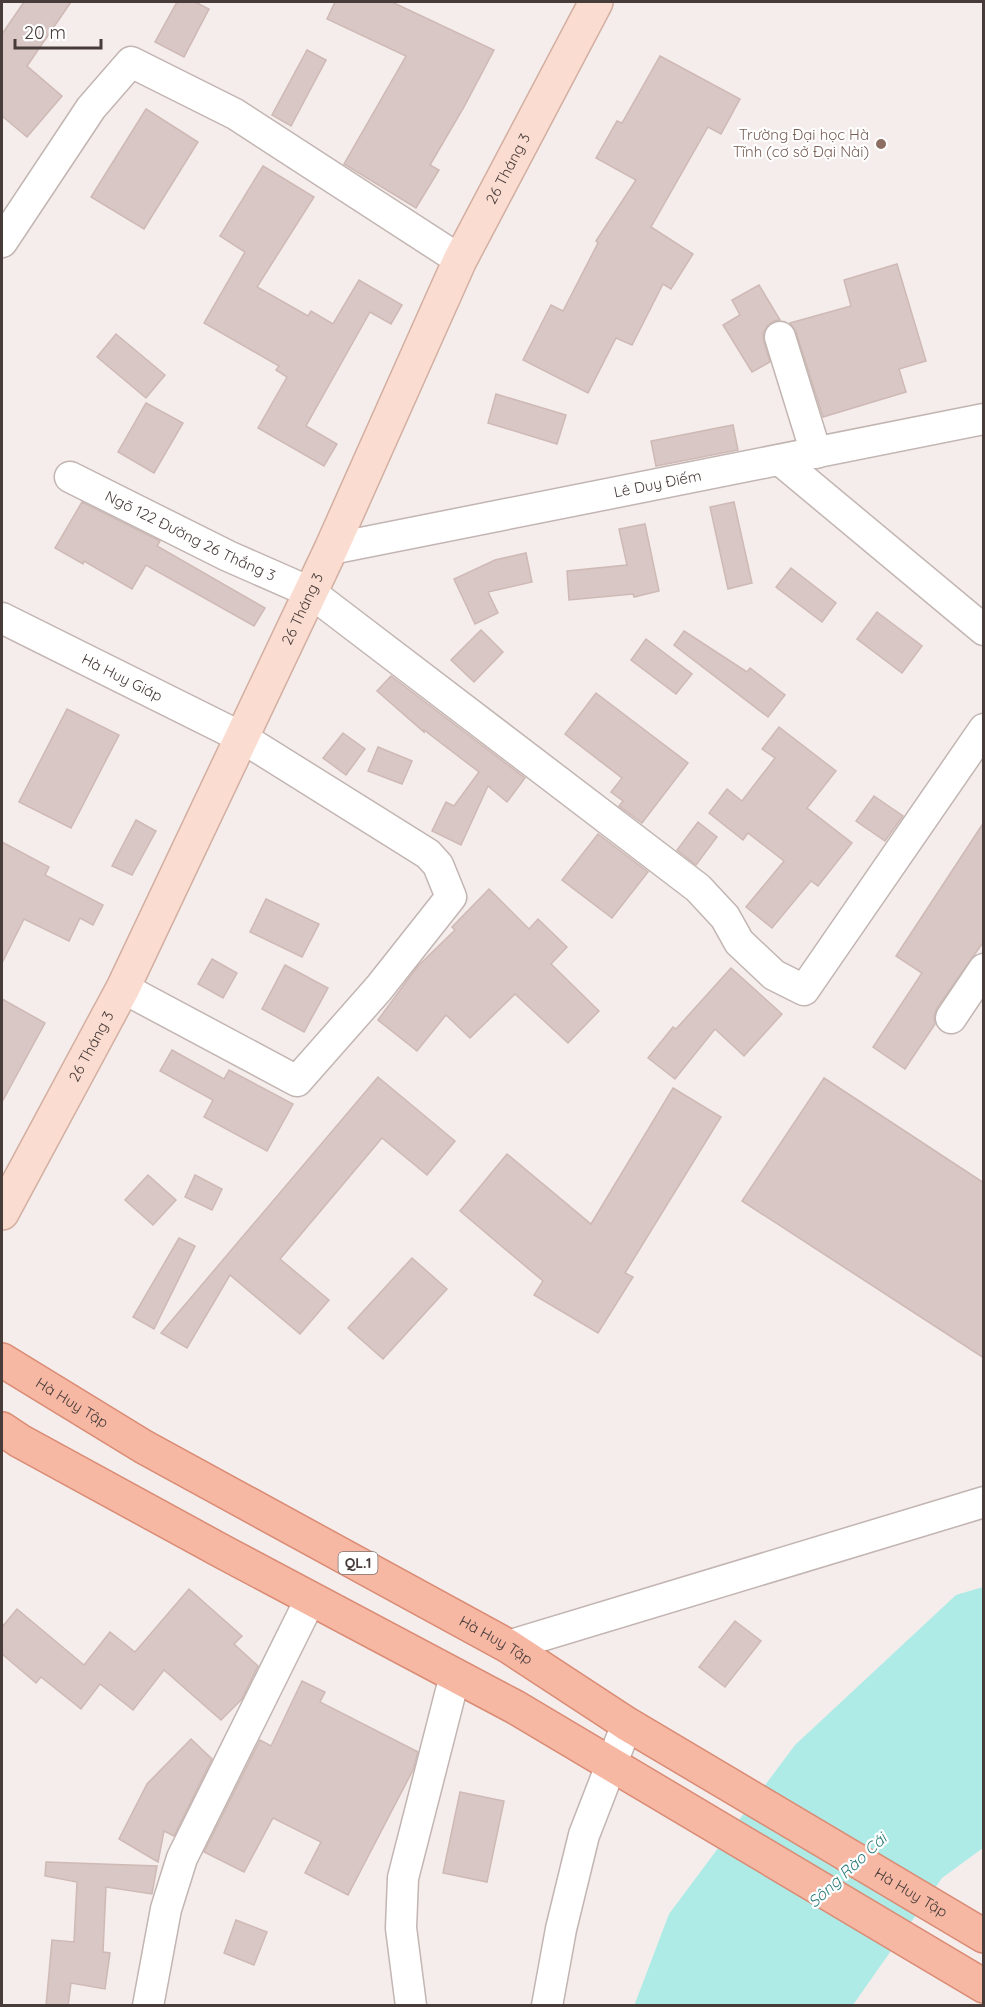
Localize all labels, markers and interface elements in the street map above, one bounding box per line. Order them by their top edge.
scale bar [15,12,100,50]
text: 20 m [24,21,66,44]
place label: Trường Đại học Hà Tĩnh (cơ sở Đại Nài) [733,125,869,161]
street label: 26 Tháng 3 [481,130,534,207]
marker: Trường Đại học Hà Tĩnh (cơ sở Đại Nài) [874,137,888,151]
street label: Lê Duy Điếm [612,466,703,501]
street label: Ngõ 122 Đường 26 Thắng 3 [102,486,279,585]
street label: 26 Tháng 3 [277,570,327,648]
street label: Hà Huy Giáp [79,649,166,705]
street label: 26 Tháng 3 [64,1008,118,1085]
street label: Hà Huy Tập [32,1373,112,1432]
road number: QL.1 [338,1552,378,1574]
street label: Hà Huy Tập [456,1611,536,1669]
water label: Sông Rào Cái [803,1827,892,1912]
street label: Hà Huy Tập [871,1863,951,1921]

